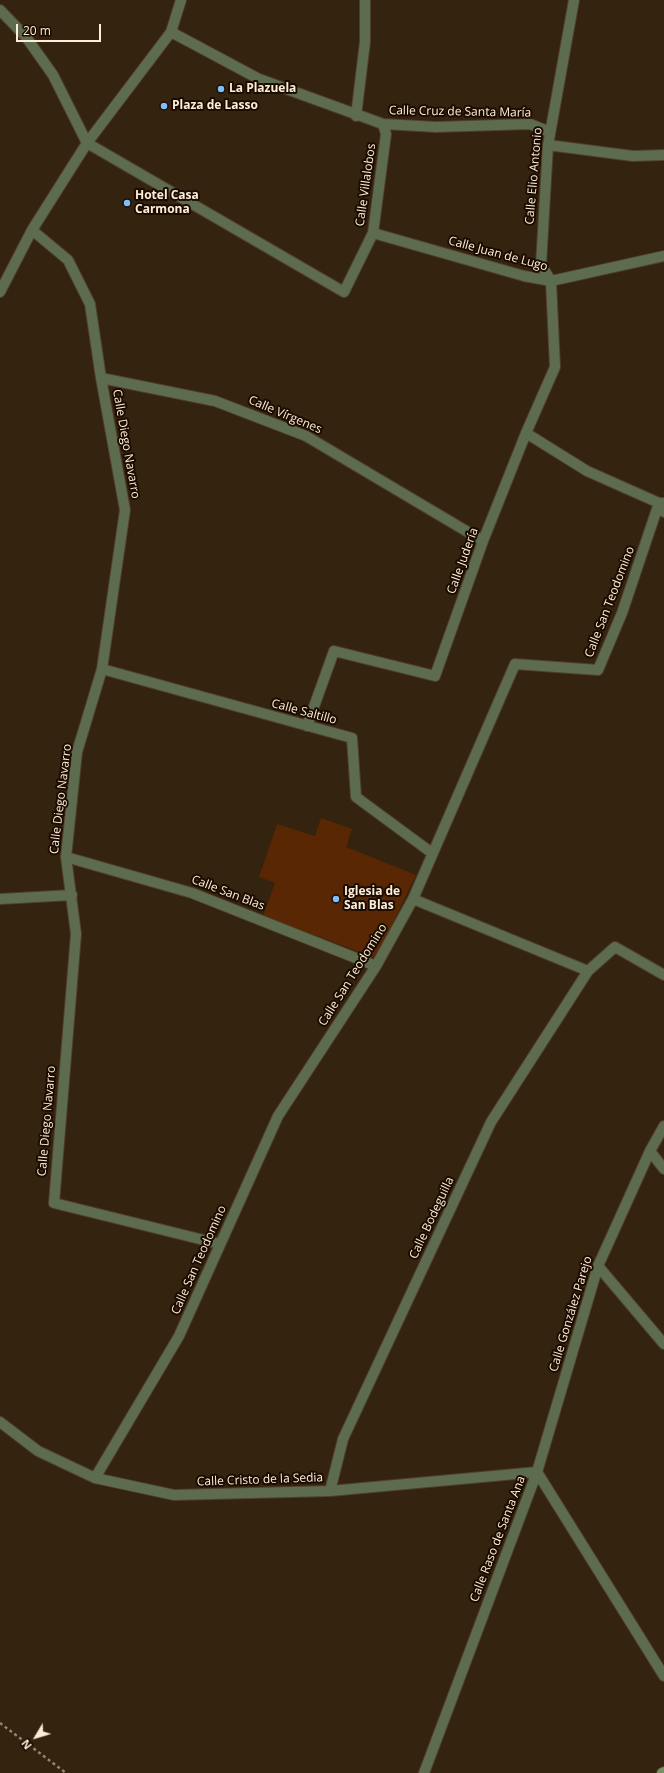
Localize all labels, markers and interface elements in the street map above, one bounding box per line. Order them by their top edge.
scale bar [18,16,103,42]
text: 20 m [23,22,51,39]
place label: La Plazuela [229,82,296,96]
marker: La Plazuela [216,84,226,94]
place label: Plaza de Lasso [172,99,258,113]
marker: Plaza de Lasso [159,101,169,111]
street label: Calle Cruz de Santa María [389,104,531,120]
street label: Calle Elio Antonio [523,127,545,225]
street label: Calle Villalobos [353,143,379,227]
place label: Hotel Casa Carmona [135,189,199,217]
marker: Hotel Casa Carmona [122,198,132,208]
street label: Calle Juan de Lugo [447,234,549,274]
street label: Calle Diego Navarro [109,388,143,500]
street label: Calle Vírgenes [246,393,324,437]
street label: Calle Judería [444,526,482,596]
street label: Calle San Teodomino [582,544,638,660]
street label: Calle Saltillo [270,696,338,728]
street label: Calle Diego Navarro [47,743,75,855]
street label: Calle San Blas [189,872,267,914]
place label: Iglesia de San Blas [344,885,400,913]
marker: Iglesia de San Blas [331,894,341,904]
street label: Calle San Teodomino [316,921,390,1029]
street label: Calle Diego Navarro [35,1065,59,1177]
street label: Calle Bodeguilla [407,1175,457,1261]
street label: Calle San Teodomino [168,1203,230,1317]
street label: Calle González Parejo [547,1255,595,1373]
street label: Calle Cristo de la Sedia [197,1471,323,1489]
street label: Calle Raso de Santa Ana [467,1474,529,1604]
north arrow [16,1717,56,1757]
text: N [17,1737,35,1753]

